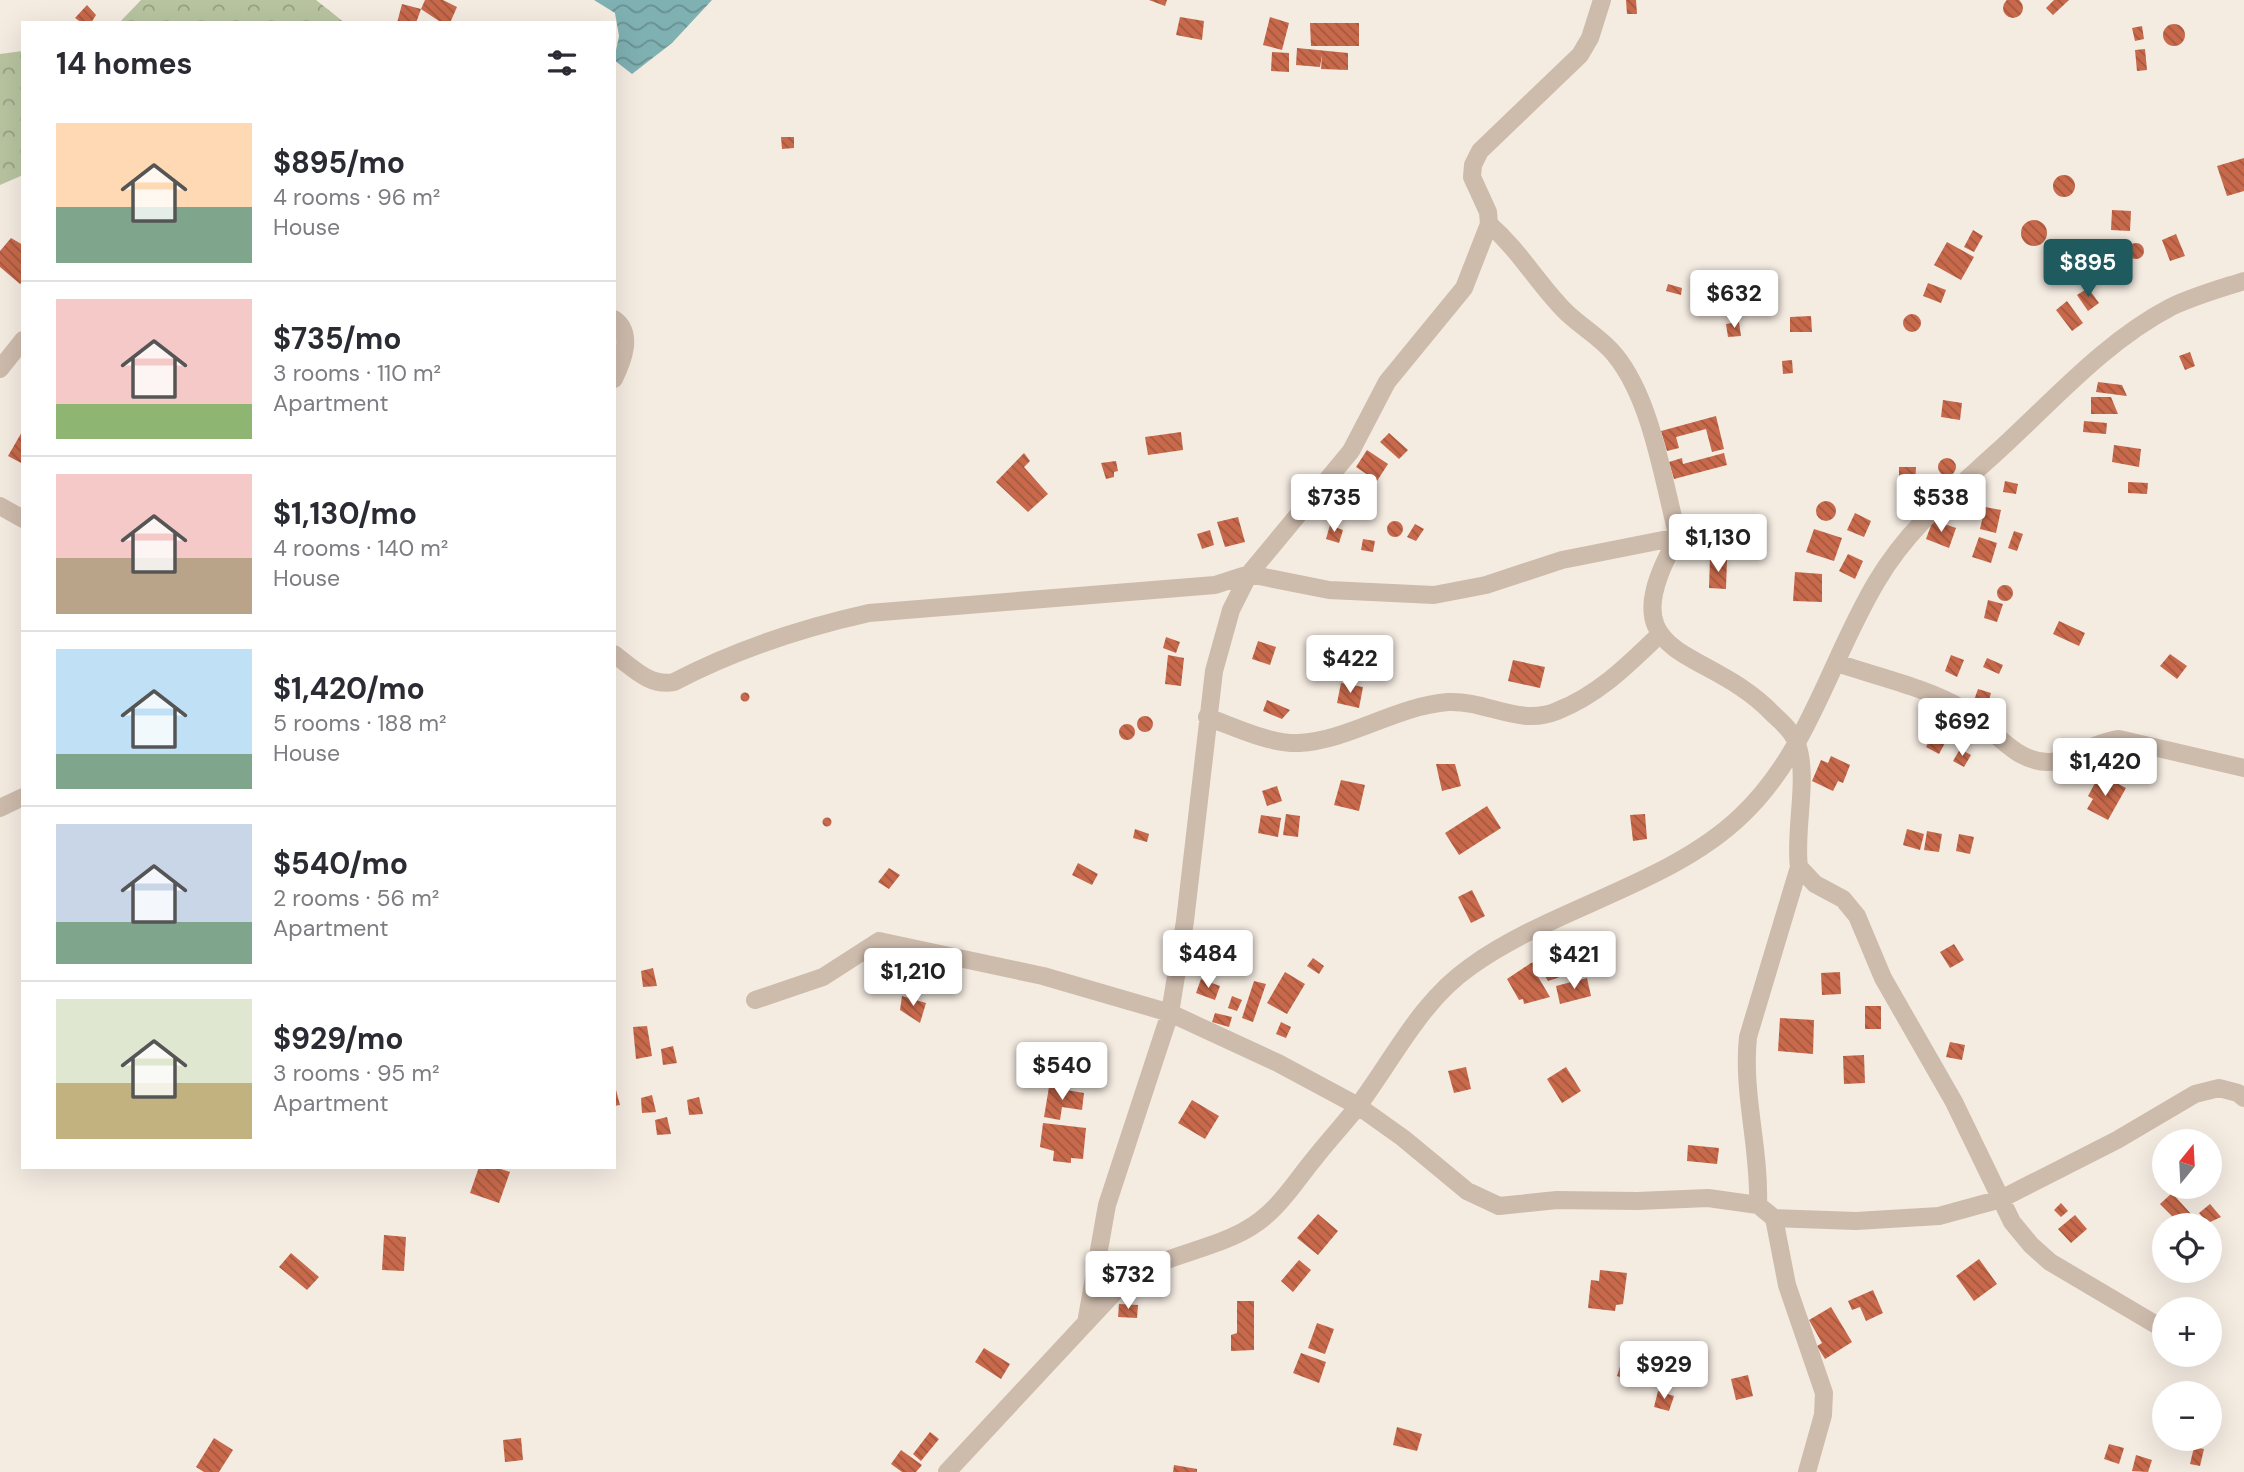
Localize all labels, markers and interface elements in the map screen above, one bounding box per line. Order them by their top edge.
text: 14 homes [56,44,193,83]
icon: filters [543,44,581,82]
text: $895/mo [273,143,405,182]
icon: home [112,151,196,235]
text: 4 rooms · 96 m² [273,182,440,212]
text: House [273,212,340,242]
pin: $895 [2047,240,2129,299]
text: $895 [2060,247,2116,277]
pin: $632 [1693,270,1775,330]
text: $632 [1706,278,1762,308]
text: $735/mo [273,319,402,358]
icon: home [112,327,196,411]
text: 3 rooms · 110 m² [273,358,441,388]
text: Apartment [273,388,388,418]
pin: $735 [1293,475,1375,534]
pin: $538 [1900,475,1982,534]
text: $735 [1307,482,1361,512]
text: $538 [1913,482,1969,512]
text: $1,130/mo [273,494,417,533]
icon: home [112,502,196,586]
pin: $1,130 [1661,514,1775,574]
text: $1,130 [1685,522,1751,552]
text: 4 rooms · 140 m² [273,533,448,563]
text: House [273,563,340,593]
pin: $422 [1309,636,1391,695]
text: $422 [1322,643,1378,673]
text: $1,420/mo [273,669,425,708]
icon: home [112,677,196,761]
pin: $692 [1921,698,2003,758]
text: $692 [1934,706,1990,736]
text: 5 rooms · 188 m² [273,708,447,738]
text: House [273,738,340,768]
pin: $1,420 [2048,738,2162,798]
text: $1,420 [2069,746,2141,776]
text: $540/mo [273,844,408,883]
icon: home [112,852,196,936]
text: 2 rooms · 56 m² [273,883,439,913]
text: Apartment [273,913,388,943]
pin: $484 [1167,930,1249,990]
pin: $421 [1533,932,1615,991]
text: $484 [1179,938,1237,968]
text: $421 [1549,939,1599,969]
pin: $1,210 [856,948,970,1008]
text: $1,210 [880,956,946,986]
text: $929/mo [273,1019,403,1058]
icon: home [112,1027,196,1111]
pin: $540 [1021,1042,1103,1102]
text: $540 [1032,1050,1092,1080]
text: 3 rooms · 95 m² [273,1058,440,1088]
text: Apartment [273,1088,388,1118]
north arrow [2152,1129,2222,1199]
map controls [2152,1129,2222,1451]
button: locate [2152,1213,2222,1283]
pin: $732 [1087,1252,1169,1311]
text: $732 [1101,1259,1155,1289]
button: + [2152,1297,2222,1367]
pin: $929 [1623,1342,1705,1401]
text: $929 [1636,1349,1692,1379]
button: − [2152,1381,2222,1451]

